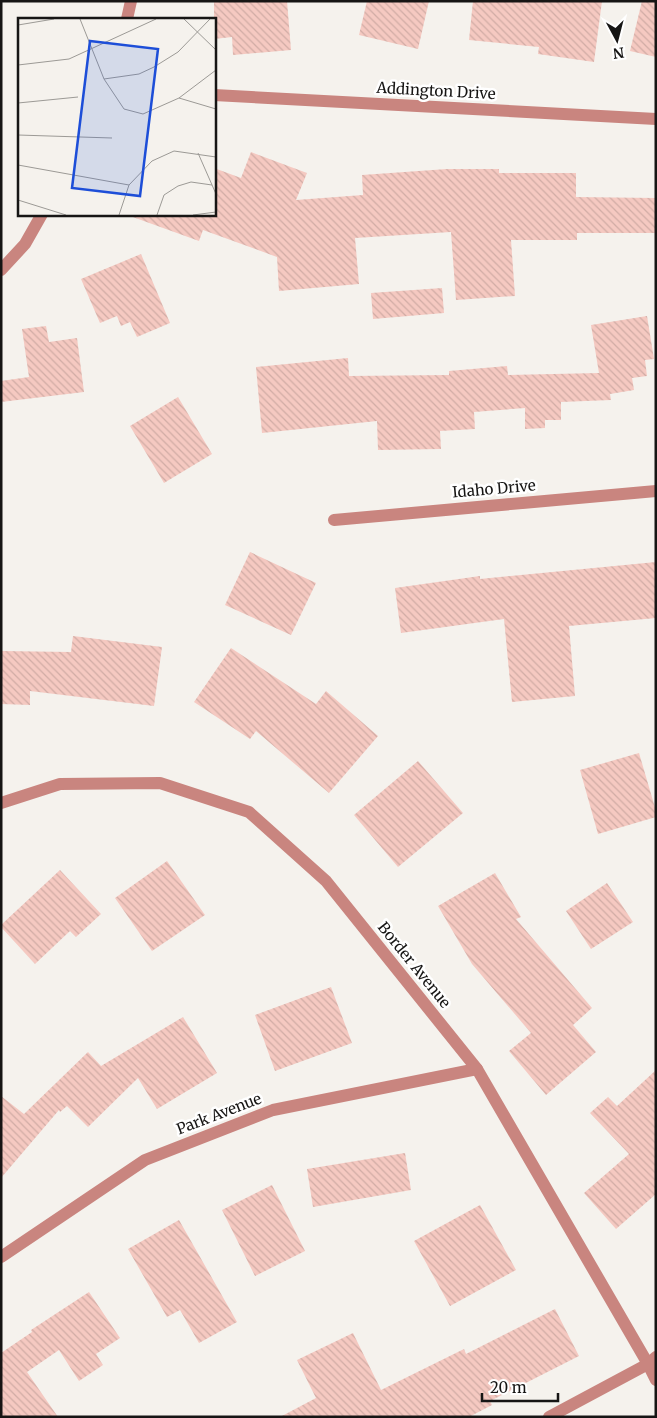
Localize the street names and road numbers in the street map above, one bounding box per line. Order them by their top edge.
street label: Addington Drive [375,78,496,103]
street label: Idaho Drive [451,475,537,502]
street label: Border Avenue [374,918,455,1012]
street label: Park Avenue [174,1089,264,1138]

